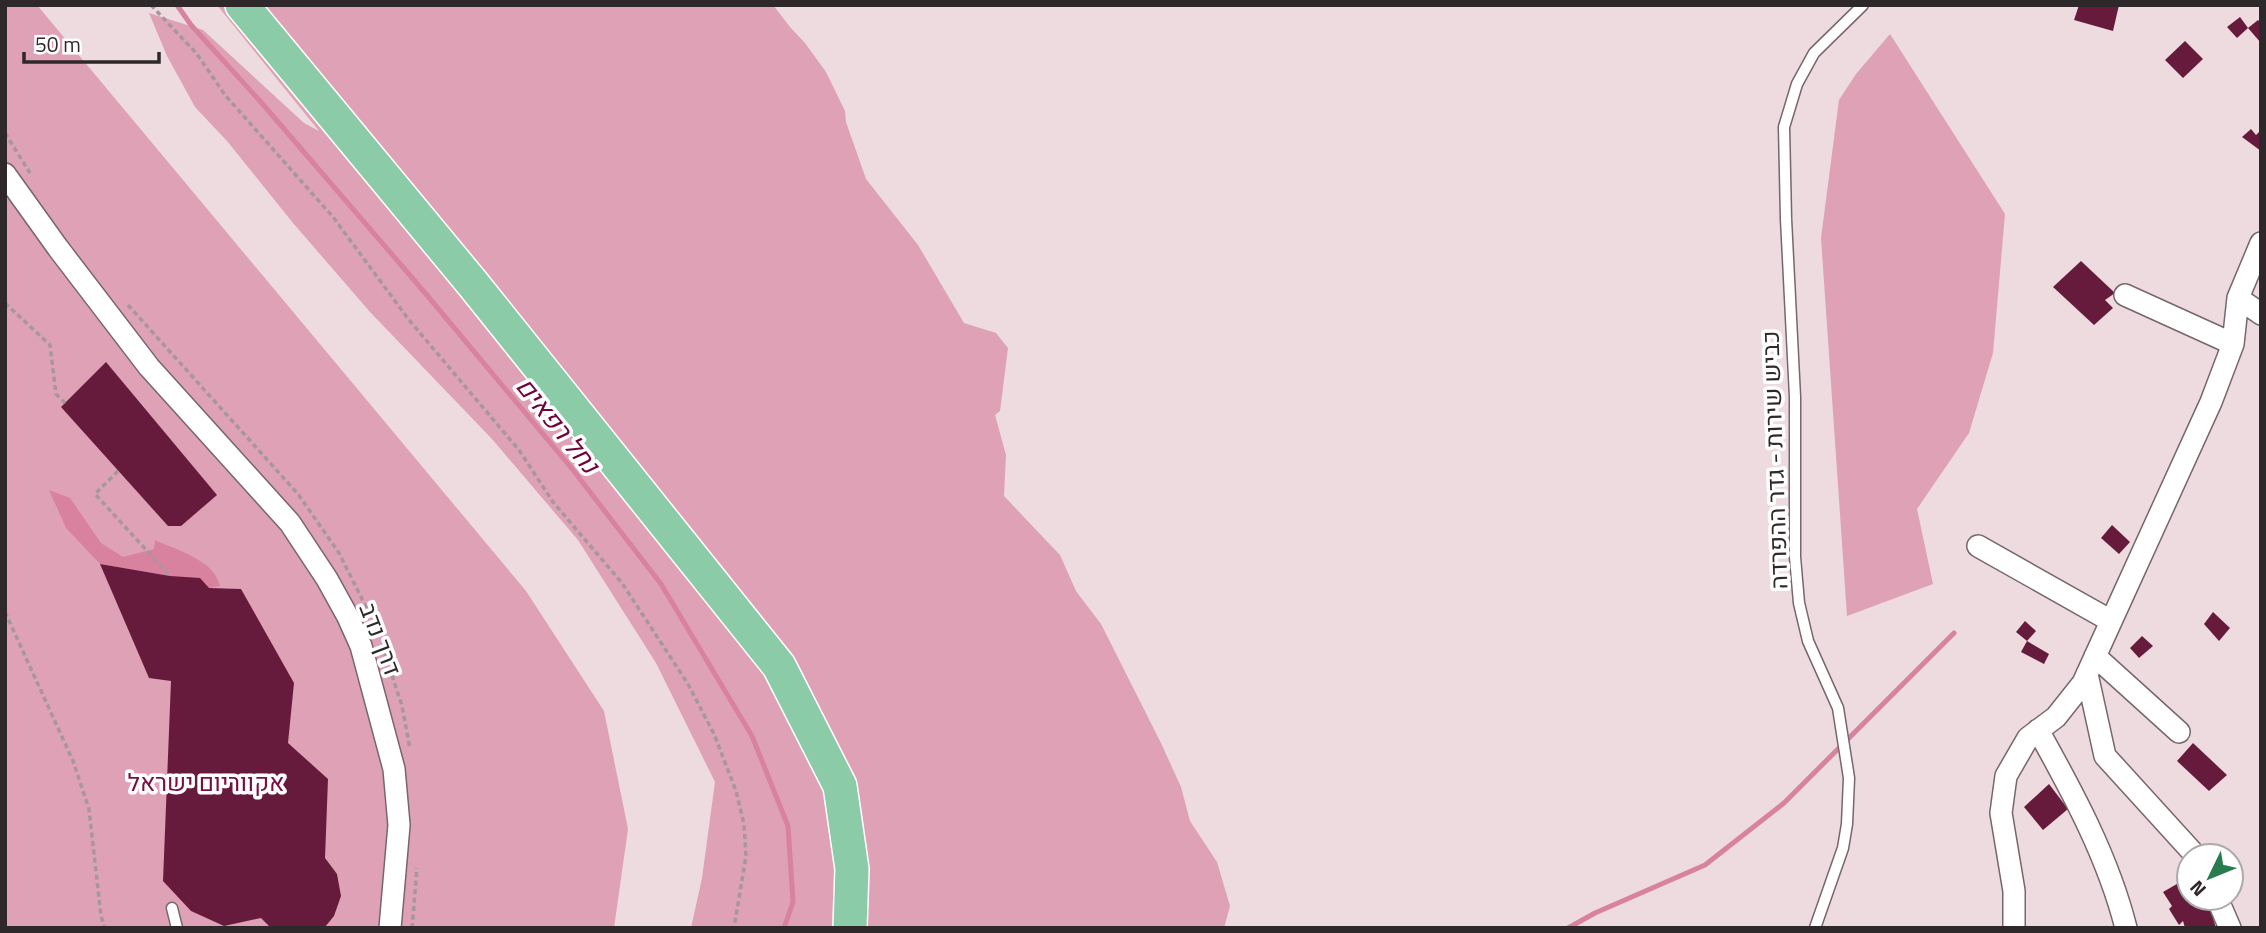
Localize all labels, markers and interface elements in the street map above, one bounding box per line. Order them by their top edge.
scale bar [24,21,159,65]
text: 50 m [35,28,81,60]
street label: כביש שירות - גדר ההפרדה [1751,330,1797,590]
water label: נחל רפאים [507,368,610,483]
street label: דרך נדב [351,597,411,681]
park label: אקווריום ישראל [128,764,284,800]
north arrow [2175,842,2245,912]
text: N [2182,874,2212,904]

